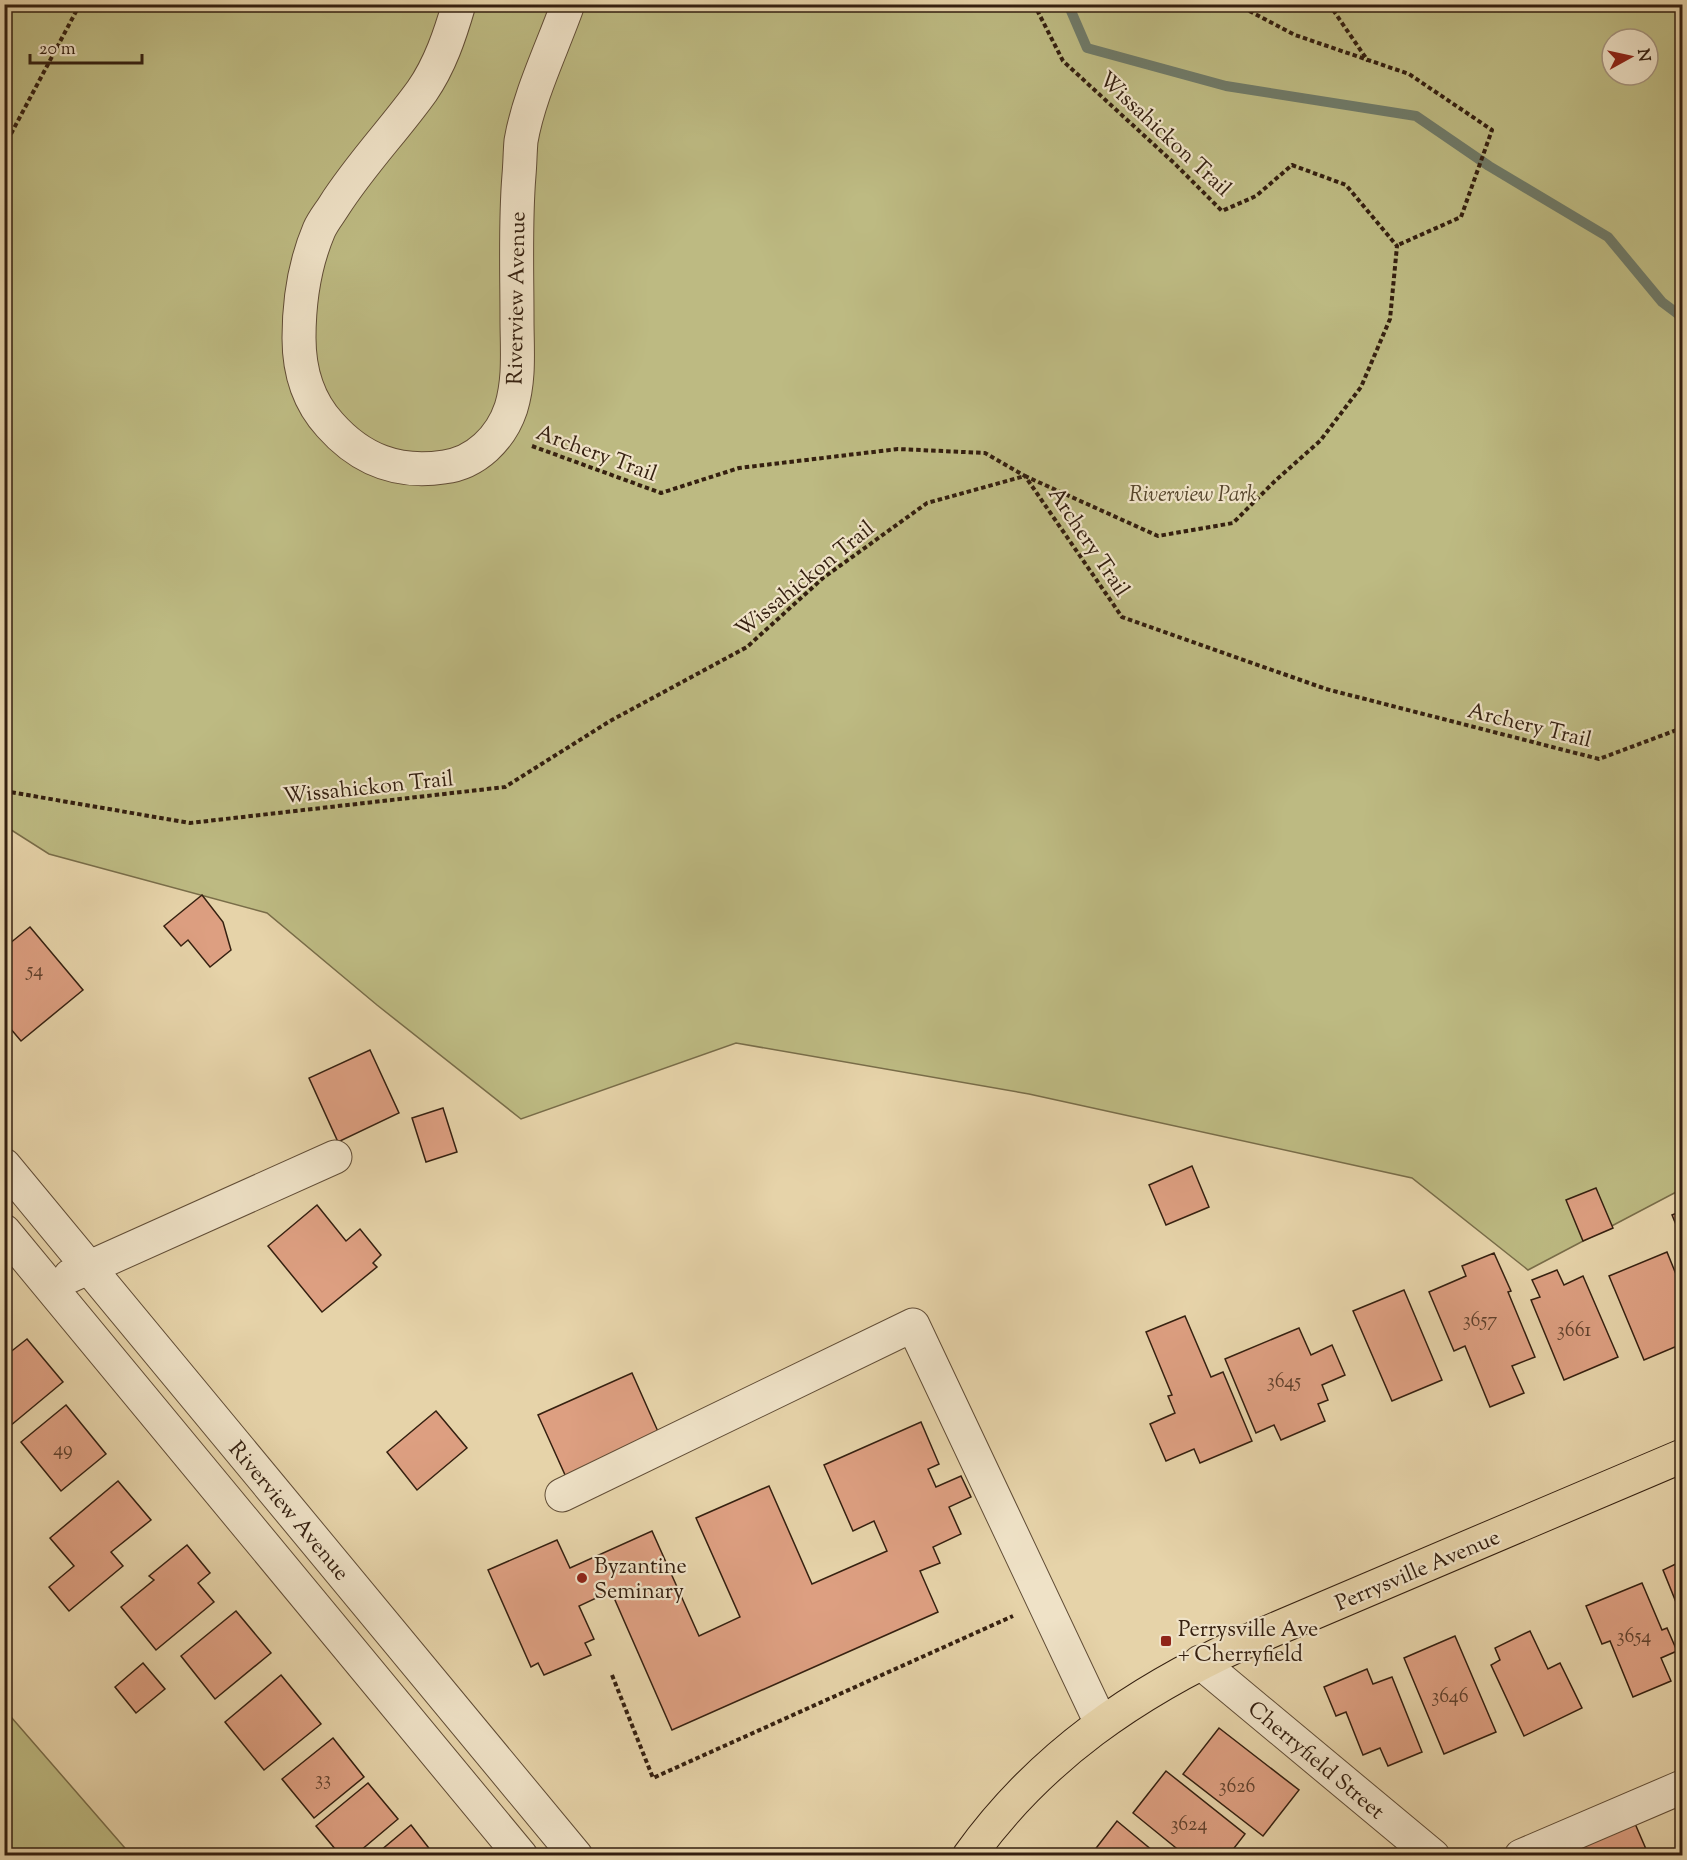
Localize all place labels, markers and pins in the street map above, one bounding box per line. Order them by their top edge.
place label: Byzantine Seminary [594,1552,687,1609]
marker: Byzantine Seminary [575,1571,589,1585]
place label: Perrysville Ave + Cherryfield [1178,1615,1318,1672]
marker: Perrysville Ave + Cherryfield [1159,1634,1173,1648]

